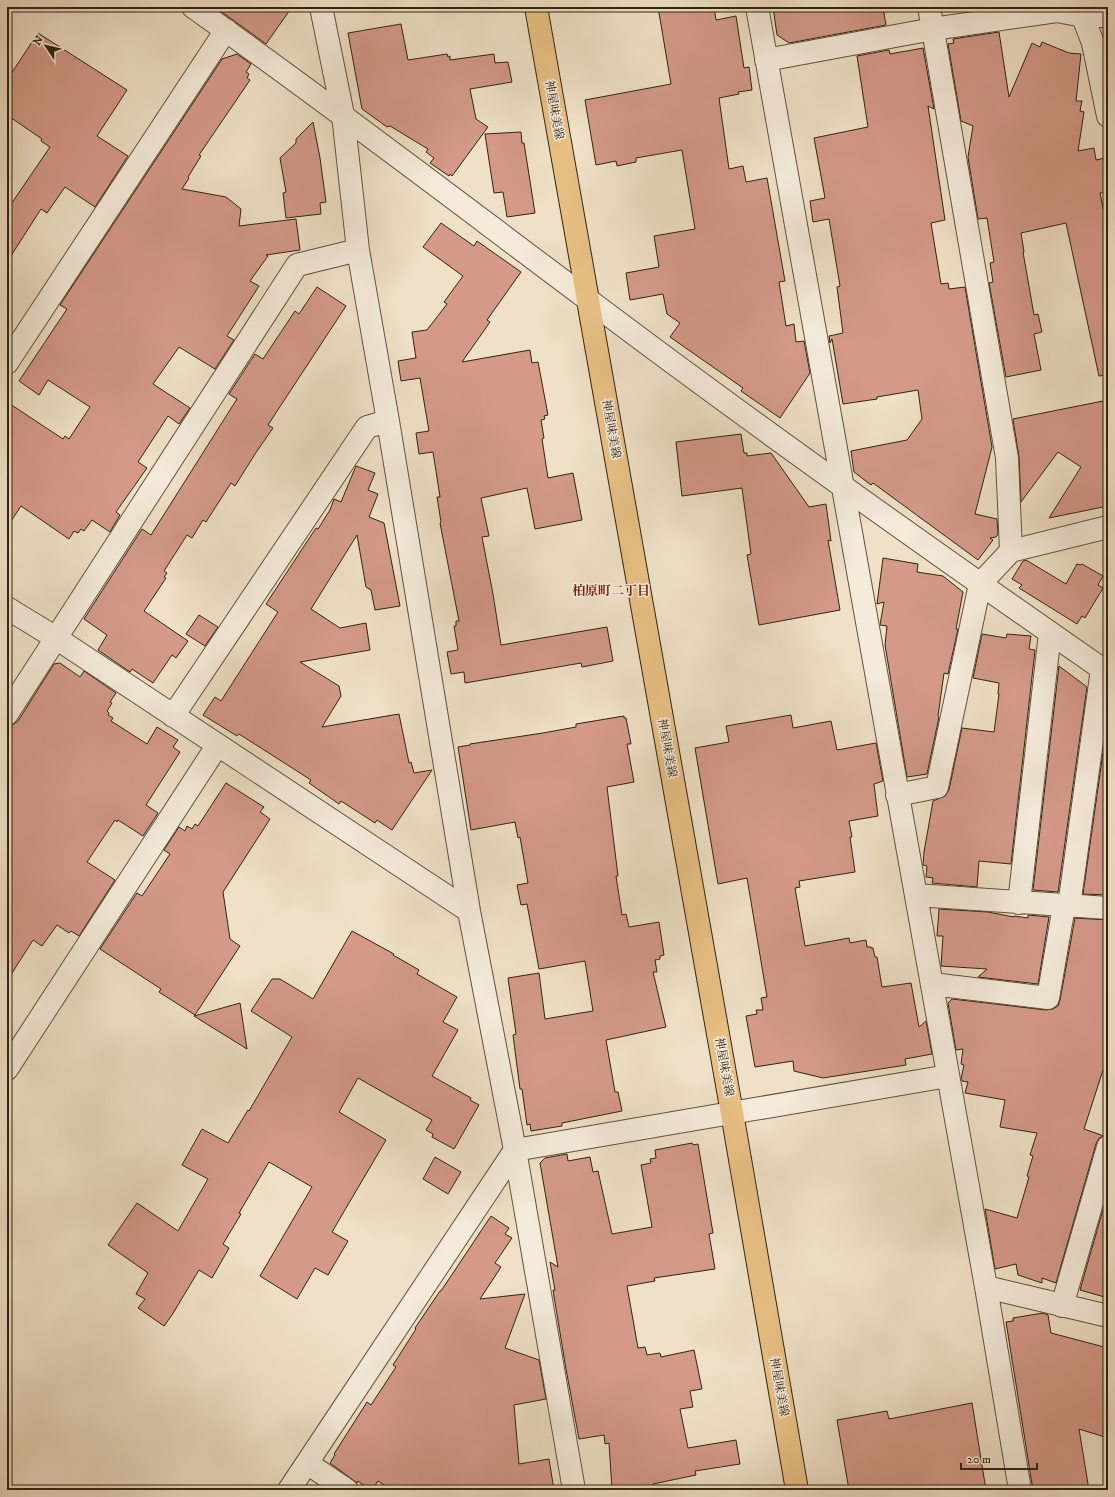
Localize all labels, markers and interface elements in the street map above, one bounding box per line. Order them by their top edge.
north arrow [26,26,66,66]
text: N [30,33,47,49]
street label: 神屋味美線 [541,79,567,141]
street label: 神屋味美線 [598,398,624,460]
district label: 柏原町二丁目 [572,583,650,599]
street label: 神屋味美線 [654,717,680,779]
street label: 神屋味美線 [711,1036,737,1098]
street label: 神屋味美線 [766,1356,792,1418]
scale bar [961,1445,1037,1471]
text: 20 m [967,1452,991,1467]

